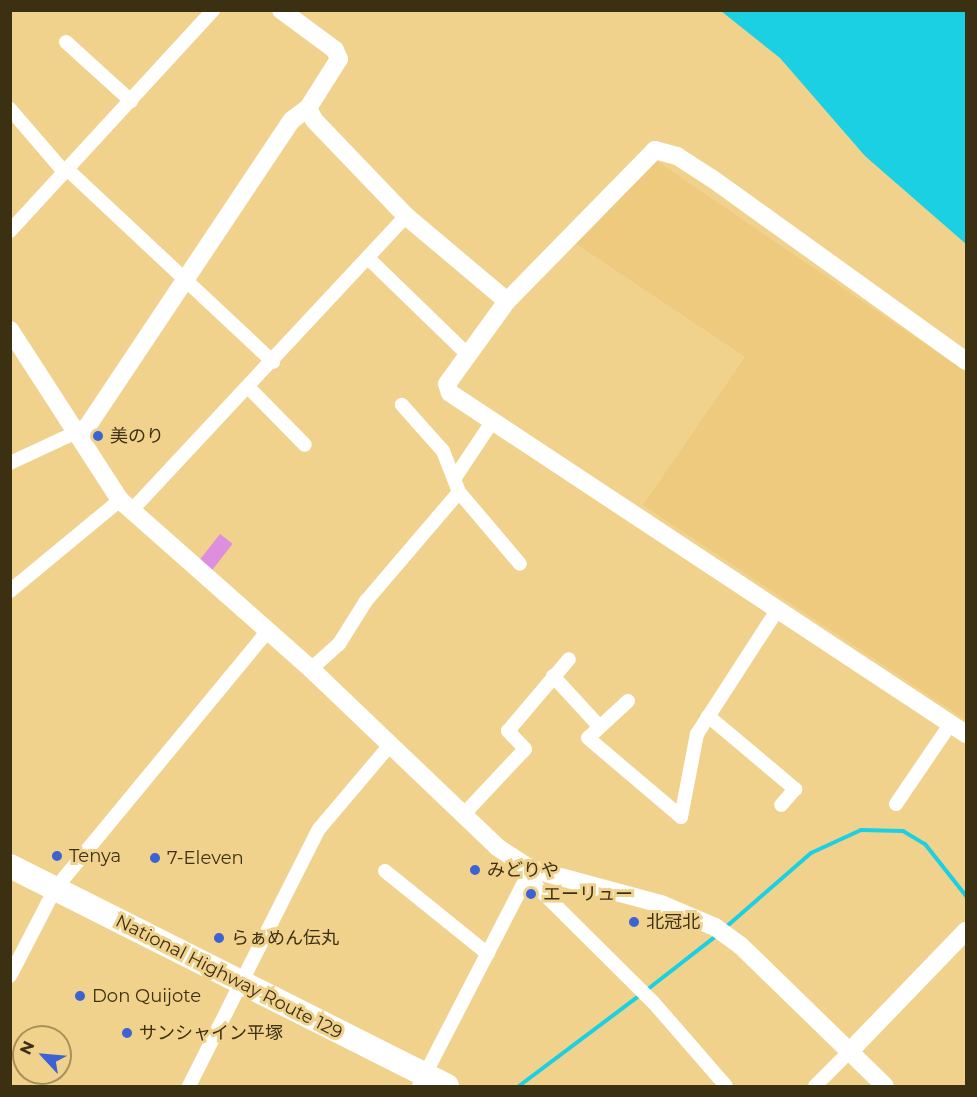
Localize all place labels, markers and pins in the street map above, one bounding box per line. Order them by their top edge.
place label: 美のり [110,425,164,447]
marker: 美のり [91,429,105,443]
place label: Tenya [69,845,121,867]
place label: 7-Eleven [167,847,244,869]
marker: Tenya [50,849,64,863]
marker: 7-Eleven [148,851,162,865]
place label: みどりや [487,859,559,881]
marker: みどりや [468,863,482,877]
place label: エーリュー [543,883,633,905]
marker: エーリュー [524,887,538,901]
place label: 北冠北 [646,911,700,933]
marker: 北冠北 [627,915,641,929]
place label: らぁめん伝丸 [231,927,339,949]
marker: らぁめん伝丸 [212,931,226,945]
place label: Don Quijote [92,985,201,1007]
marker: Don Quijote [73,989,87,1003]
place label: サンシャイン平塚 [139,1022,283,1044]
marker: サンシャイン平塚 [120,1026,134,1040]

